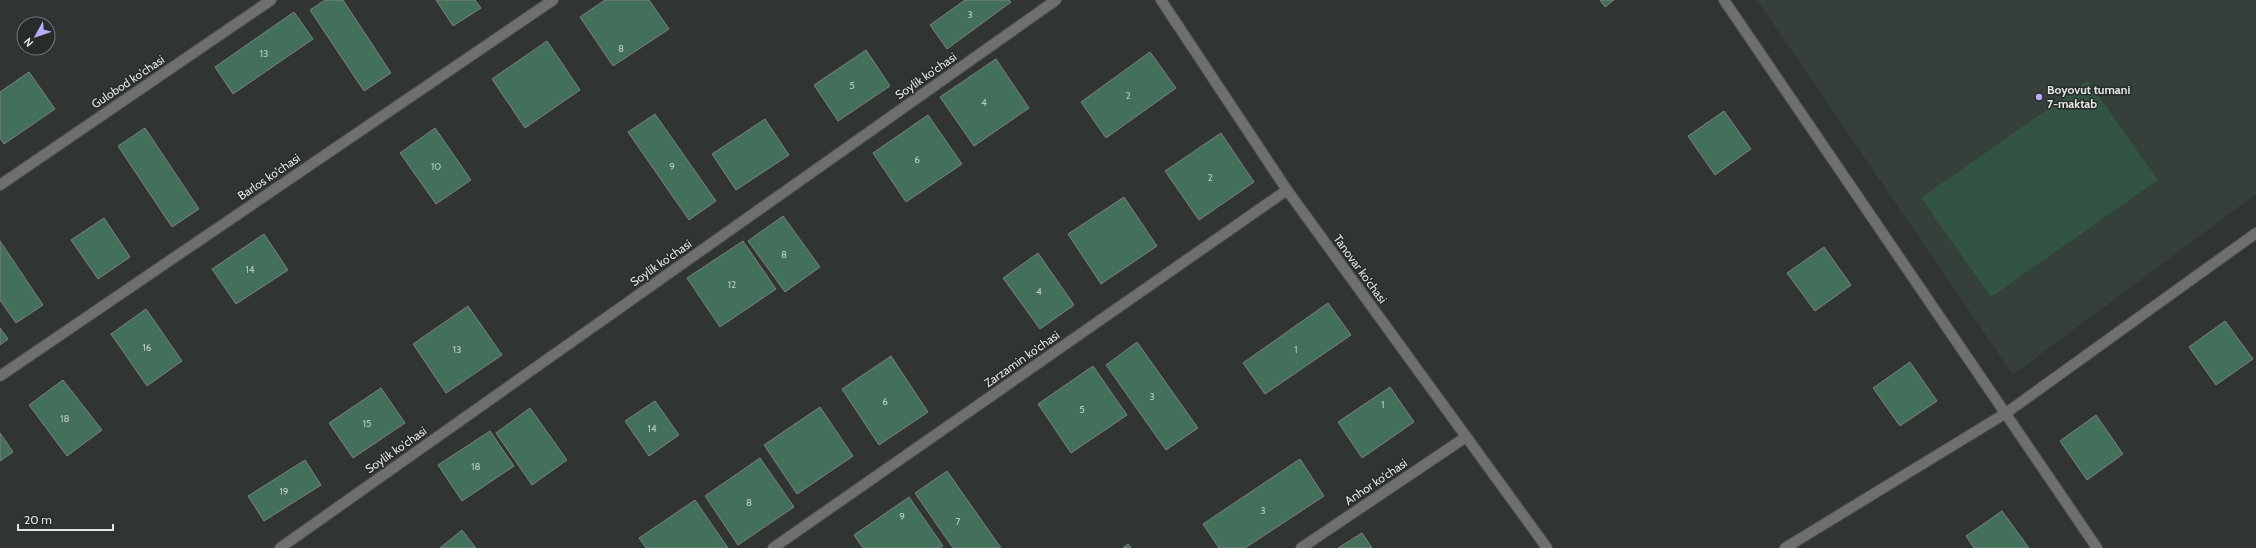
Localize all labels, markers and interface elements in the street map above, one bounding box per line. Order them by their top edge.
house number: 3 [967,8,973,21]
north arrow [16,16,56,56]
text: N [20,35,36,50]
house number: 8 [618,42,624,55]
house number: 13 [260,47,268,60]
street label: Soylik ko'chasi [892,49,959,102]
street label: Gulobod ko'chasi [88,52,167,112]
house number: 5 [849,79,855,92]
place label: Boyovut tumani 7-maktab [2047,82,2130,111]
house number: 2 [1125,89,1131,102]
marker: Boyovut tumani 7-maktab [2034,92,2044,102]
house number: 4 [981,96,987,109]
street label: Barlos ko'chasi [235,150,303,203]
house number: 6 [914,153,920,166]
house number: 10 [431,160,441,173]
house number: 9 [669,160,675,173]
house number: 2 [1207,171,1213,184]
street label: Tanovar ko'chasi [1330,231,1390,306]
street label: Soylik ko'chasi [627,236,694,289]
house number: 8 [781,248,787,261]
house number: 14 [245,263,255,276]
house number: 12 [728,278,736,291]
house number: 4 [1036,285,1042,298]
street label: Zarzamin ko'chasi [981,327,1062,390]
house number: 16 [143,341,152,354]
house number: 13 [453,343,461,356]
house number: 1 [1294,343,1298,356]
house number: 3 [1149,390,1155,403]
house number: 6 [882,395,888,408]
house number: 1 [1381,398,1385,411]
house number: 5 [1079,403,1085,416]
house number: 18 [60,412,70,425]
house number: 15 [363,417,371,430]
house number: 14 [647,422,657,435]
street label: Soylik ko'chasi [362,423,429,476]
street label: Anhor ko'chasi [1342,455,1410,508]
house number: 18 [471,460,481,473]
house number: 19 [280,485,289,498]
house number: 8 [746,496,752,509]
house number: 3 [1260,504,1266,517]
scale bar [18,506,113,532]
house number: 9 [899,510,905,523]
text: 20 m [24,512,52,527]
house number: 7 [955,515,961,528]

